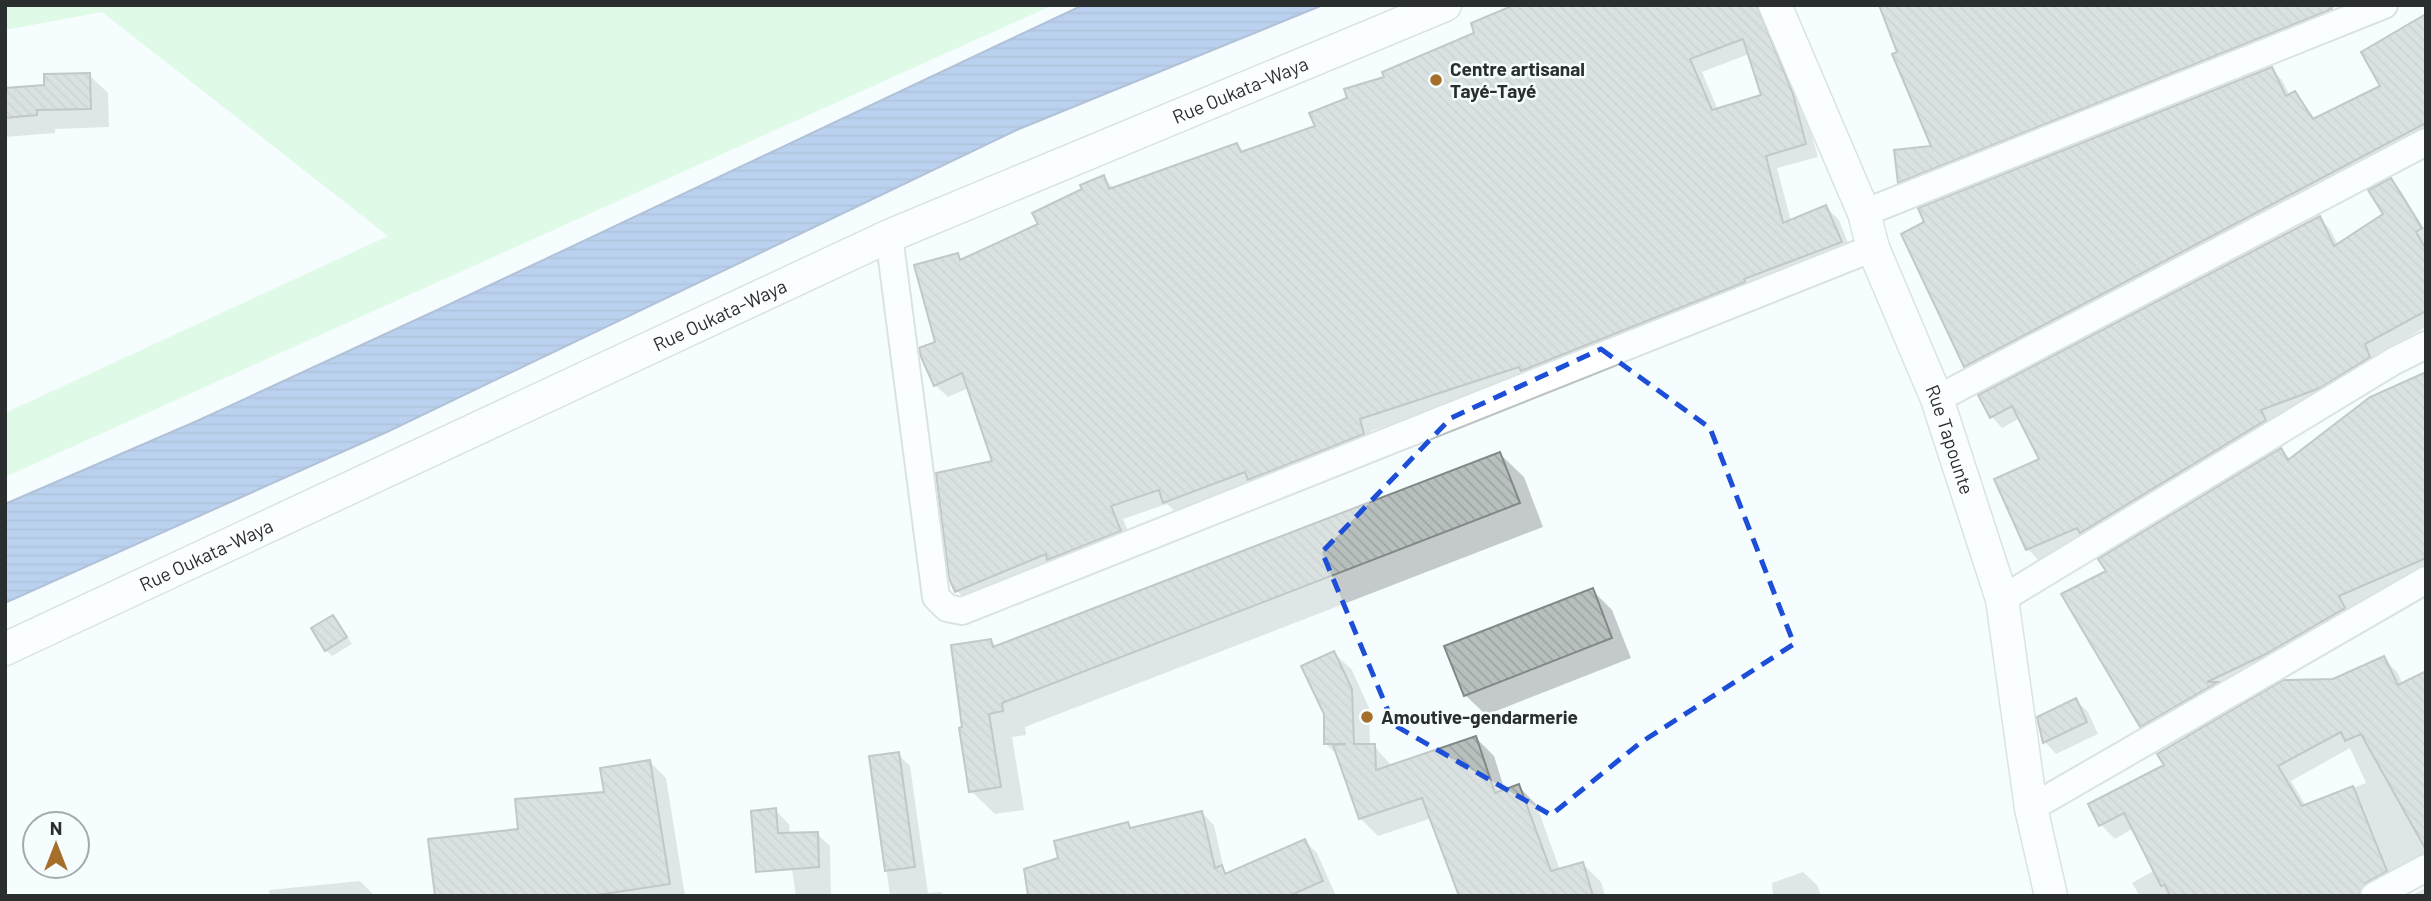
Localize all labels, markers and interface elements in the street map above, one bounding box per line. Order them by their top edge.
street label: Rue Oukata-Waya [1169,51,1311,128]
place label: Centre artisanal Tayé-Tayé [1450,57,1585,102]
marker: Centre artisanal Tayé-Tayé [1428,72,1444,88]
street label: Rue Oukata-Waya [649,274,790,356]
street label: Rue Tapounte [1921,381,1979,497]
street label: Rue Oukata-Waya [136,514,276,596]
place label: Amoutive-gendarmerie [1381,705,1578,728]
marker: Amoutive-gendarmerie [1359,709,1375,725]
north arrow [21,810,91,880]
text: N [50,816,62,839]

